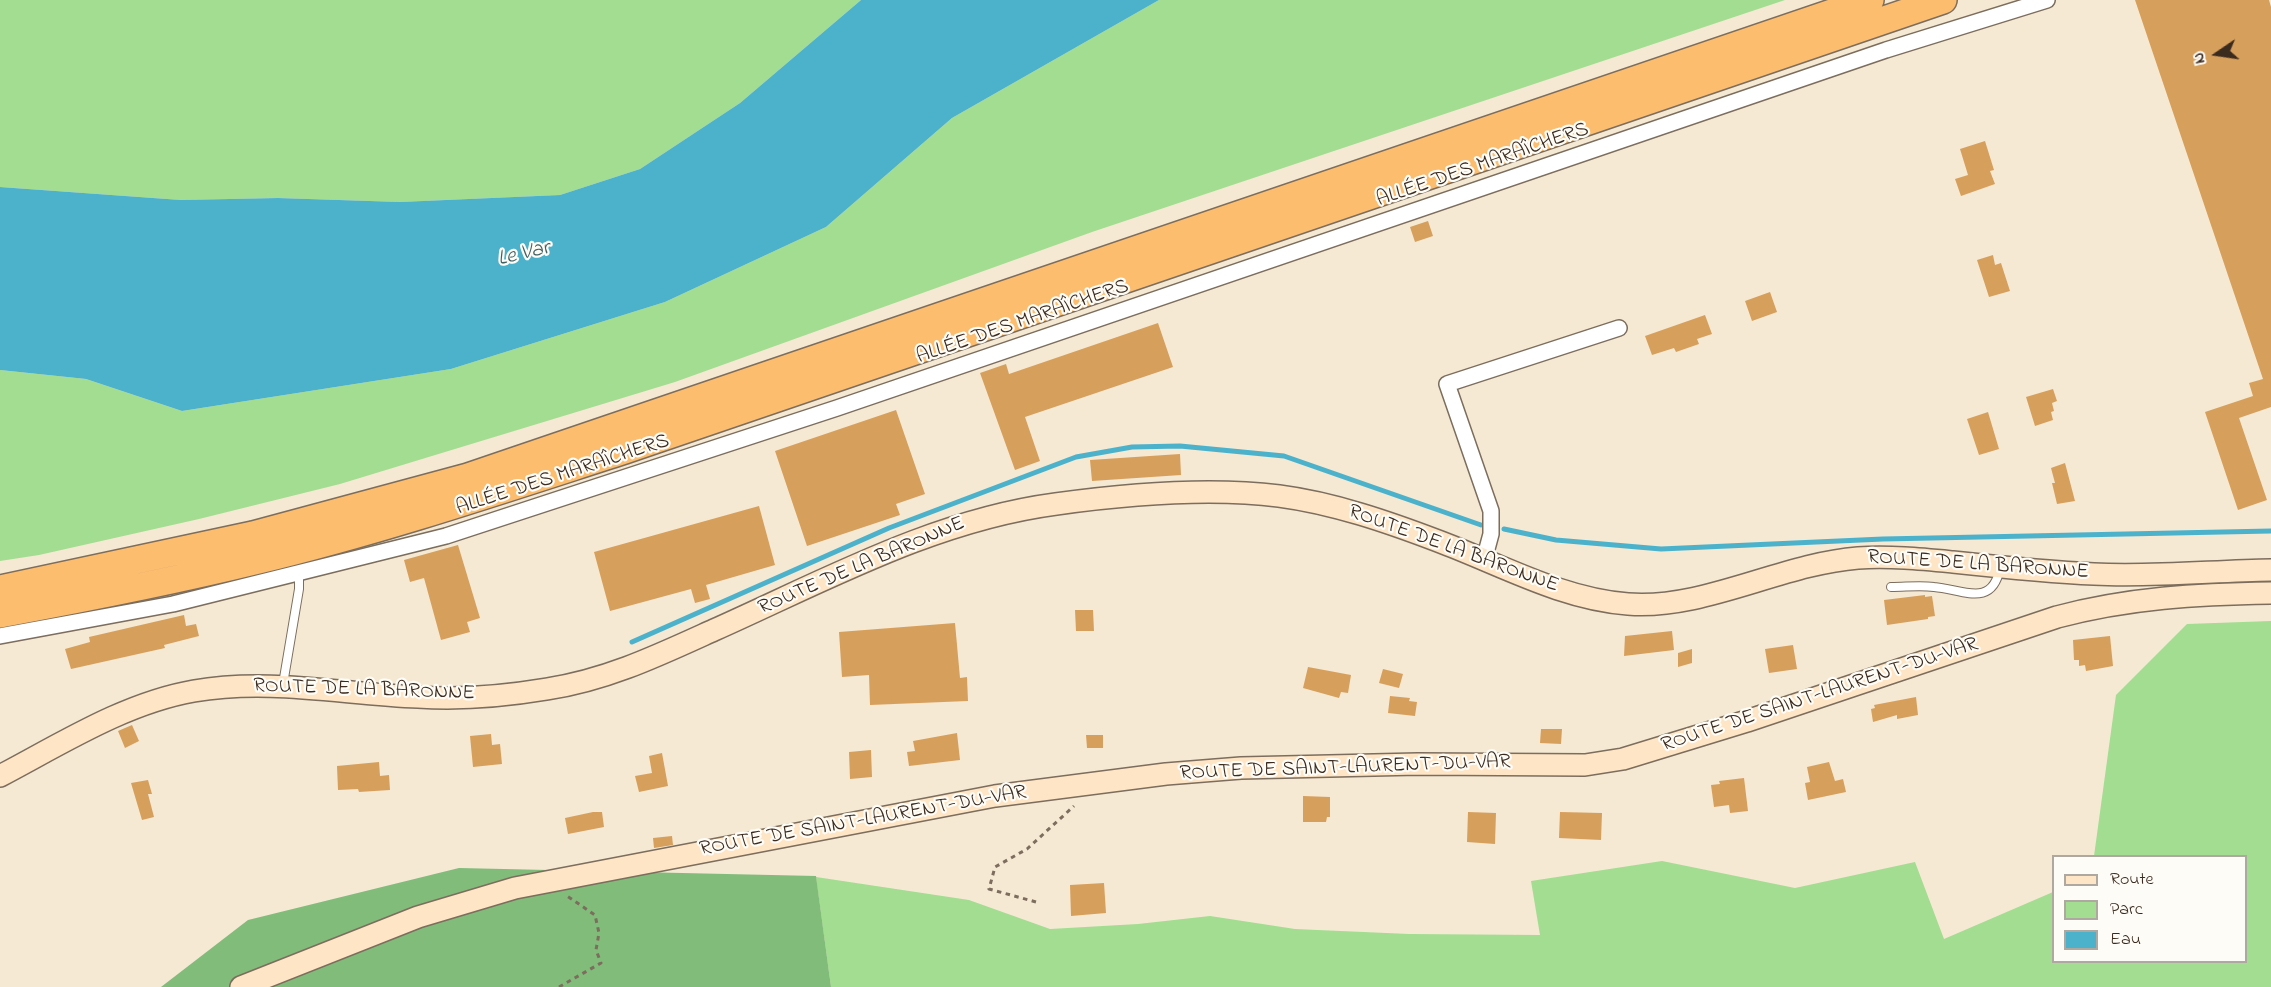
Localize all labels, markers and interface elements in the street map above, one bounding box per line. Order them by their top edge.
north arrow [2187,24,2247,84]
text: N [2187,50,2212,66]
street label: ALLÉE DES MARAÎCHERS [1374,118,1592,214]
water label: Le Var [495,236,553,274]
street label: ALLÉE DES MARAÎCHERS [914,275,1132,371]
street label: ALLÉE DES MARAÎCHERS [453,430,673,522]
street label: ROUTE DE LA BARONNE [1344,500,1562,600]
street label: ROUTE DE LA BARONNE [755,512,969,622]
street label: ROUTE DE LA BARONNE [1866,546,2090,586]
street label: ROUTE DE SAINT-LAURENT-DU-VAR [1659,633,1981,759]
street label: ROUTE DE LA BARONNE [253,675,475,707]
street label: ROUTE DE SAINT-LAURENT-DU-VAR [1179,751,1511,787]
street label: ROUTE DE SAINT-LAURENT-DU-VAR [698,781,1028,863]
legend [2052,855,2247,963]
text: Route [2110,867,2154,893]
text: Parc [2110,897,2143,923]
text: Eau [2110,927,2141,953]

